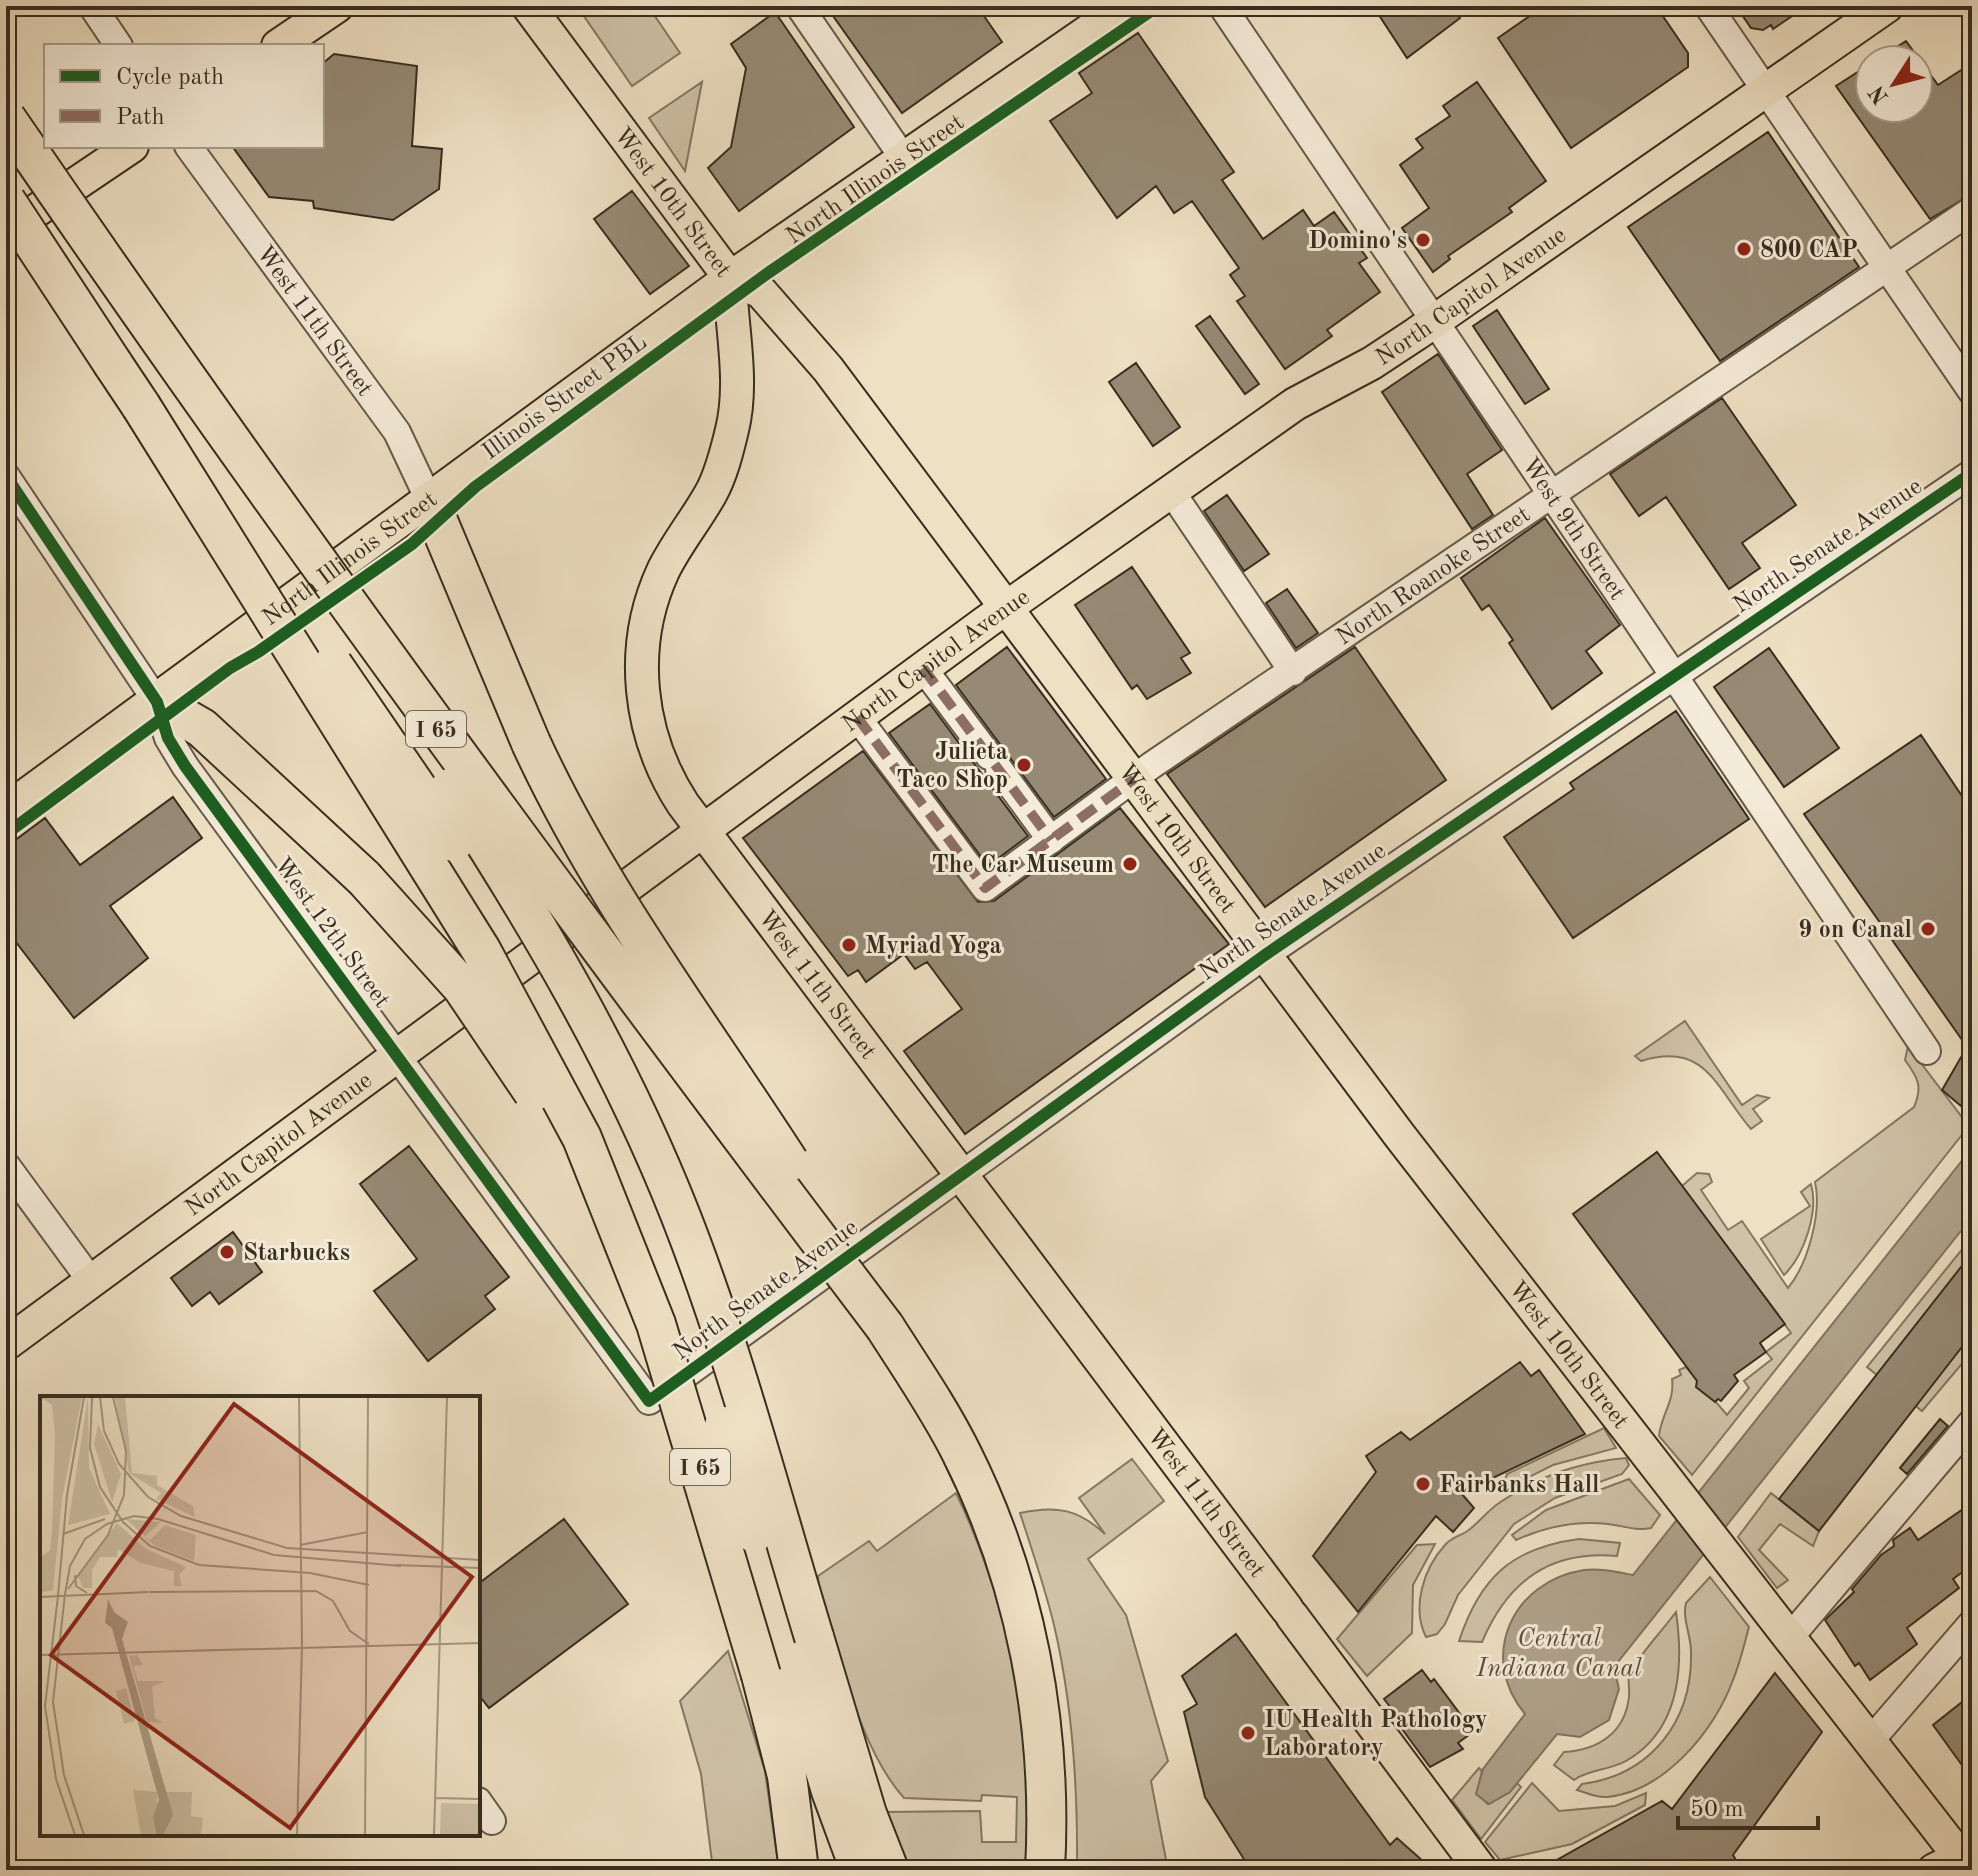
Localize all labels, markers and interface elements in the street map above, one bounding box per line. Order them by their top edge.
legend [44,44,324,148]
north arrow [1854,44,1934,124]
text: Cycle path [116,66,224,90]
text: N [1865,81,1893,108]
text: Path [116,106,165,130]
street label: North Illinois Street [783,111,969,249]
street label: West 10th Street [609,124,735,282]
street label: North Capitol Avenue [1372,223,1571,371]
place label: Domino's [1308,230,1407,254]
marker: Domino's [1414,231,1432,249]
place label: 800 CAP [1760,239,1858,263]
marker: 800 CAP [1735,240,1753,258]
street label: West 11th Street [251,242,377,401]
street label: Illinois Street PBL [479,330,652,465]
street label: West 9th Street [1516,454,1629,605]
street label: North Senate Avenue [1730,475,1927,619]
street label: North Illinois Street [259,488,442,631]
street label: North Roanoke Street [1333,503,1535,651]
street label: North Capitol Avenue [839,585,1034,738]
road number: I 65 [406,711,466,747]
place label: Julieta Taco Shop [896,741,1008,793]
marker: Julieta Taco Shop [1015,756,1033,774]
street label: West 10th Street [1113,760,1240,918]
street label: North Senate Avenue [1196,839,1391,986]
street label: West 12th Street [269,854,394,1013]
place label: The Car Museum [932,854,1114,878]
marker: The Car Museum [1121,855,1139,873]
street label: West 11th Street [753,906,880,1064]
place label: 9 on Canal [1798,919,1912,943]
marker: 9 on Canal [1919,920,1937,938]
place label: Myriad Yoga [865,935,1002,959]
marker: Myriad Yoga [840,936,858,954]
street label: North Capitol Avenue [182,1069,377,1222]
street label: North Senate Avenue [670,1216,863,1365]
place label: Starbucks [243,1242,350,1266]
marker: Starbucks [218,1243,236,1261]
street label: West 10th Street [1503,1277,1632,1434]
inset map [40,1396,480,1836]
street label: West 11th Street [1142,1425,1269,1583]
road number: I 65 [670,1449,730,1485]
place label: Fairbanks Hall [1439,1474,1599,1498]
marker: Fairbanks Hall [1414,1475,1432,1493]
water label: Central Indiana Canal [1475,1626,1642,1682]
place label: IU Health Pathology Laboratory [1264,1709,1488,1761]
marker: IU Health Pathology Laboratory [1239,1724,1257,1742]
scale bar [1678,1780,1818,1830]
text: 50 m [1690,1798,1744,1822]

